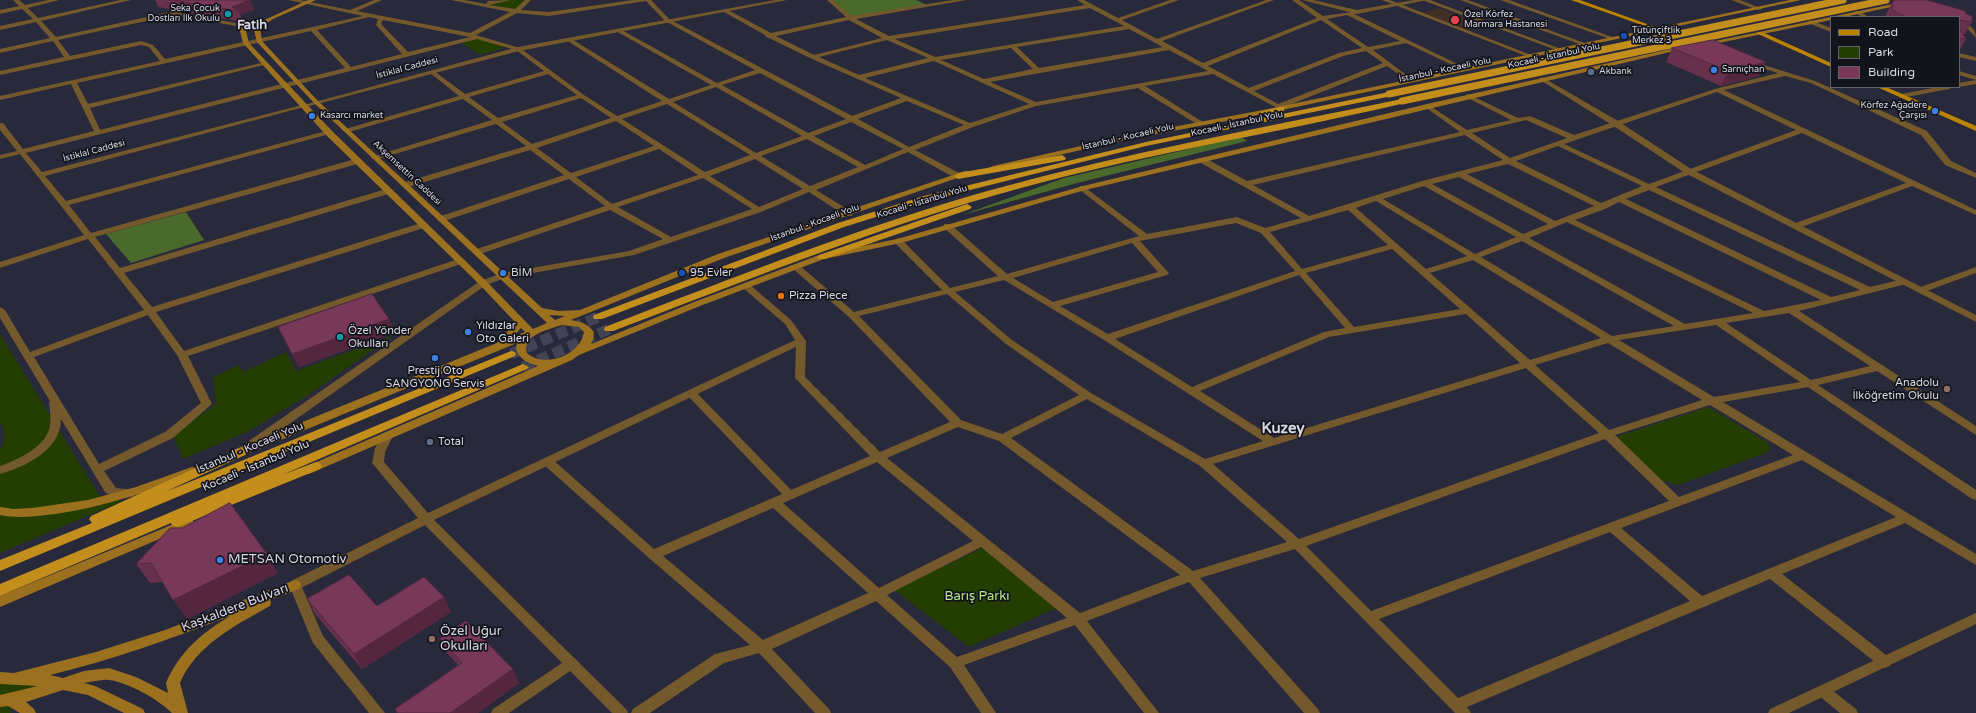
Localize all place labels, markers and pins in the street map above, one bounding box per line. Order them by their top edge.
place label: Seka Çocuk Dostları İlk Okulu [148,4,220,25]
marker: Seka Çocuk Dostları İlk Okulu [223,9,233,19]
place label: Özel Körfez Marmara Hastanesi [1464,10,1547,31]
marker: Özel Körfez Marmara Hastanesi [1449,14,1461,26]
place label: Tütünçiftlik Merkez 3 [1632,26,1680,47]
marker: Tütünçiftlik Merkez 3 [1619,31,1629,41]
marker: Sarnıçhan [1709,65,1719,75]
place label: Sarnıçhan [1722,65,1765,75]
marker: Akbank [1586,67,1596,77]
place label: Akbank [1599,67,1632,77]
place label: Körfez Ağadere Çarşısı [1860,101,1927,122]
marker: Körfez Ağadere Çarşısı [1930,106,1940,116]
marker: Kasarcı market [307,111,317,121]
place label: Kasarcı market [320,111,383,121]
place label: BİM [511,266,532,280]
place label: 95 Evler [690,266,733,280]
marker: BİM [498,268,508,278]
marker: 95 Evler [677,268,687,278]
place label: Pizza Piece [789,289,847,303]
marker: Pizza Piece [776,291,786,301]
place label: Yıldızlar Oto Galeri [476,319,529,345]
place label: Özel Yönder Okulları [348,324,411,350]
marker: Yıldızlar Oto Galeri [463,327,473,337]
marker: Özel Yönder Okulları [335,332,345,342]
marker: Prestij Oto SANGYONG Servis [430,353,440,363]
place label: Prestij Oto SANGYONG Servis [386,364,484,390]
place label: Anadolu İlköğretim Okulu [1853,376,1939,402]
marker: Anadolu İlköğretim Okulu [1942,384,1952,394]
place label: Total [438,435,464,449]
marker: Total [425,437,435,447]
place label: METSAN Otomotiv [228,552,347,568]
marker: METSAN Otomotiv [215,555,225,565]
place label: Özel Uğur Okulları [440,624,502,655]
marker: Özel Uğur Okulları [427,634,437,644]

